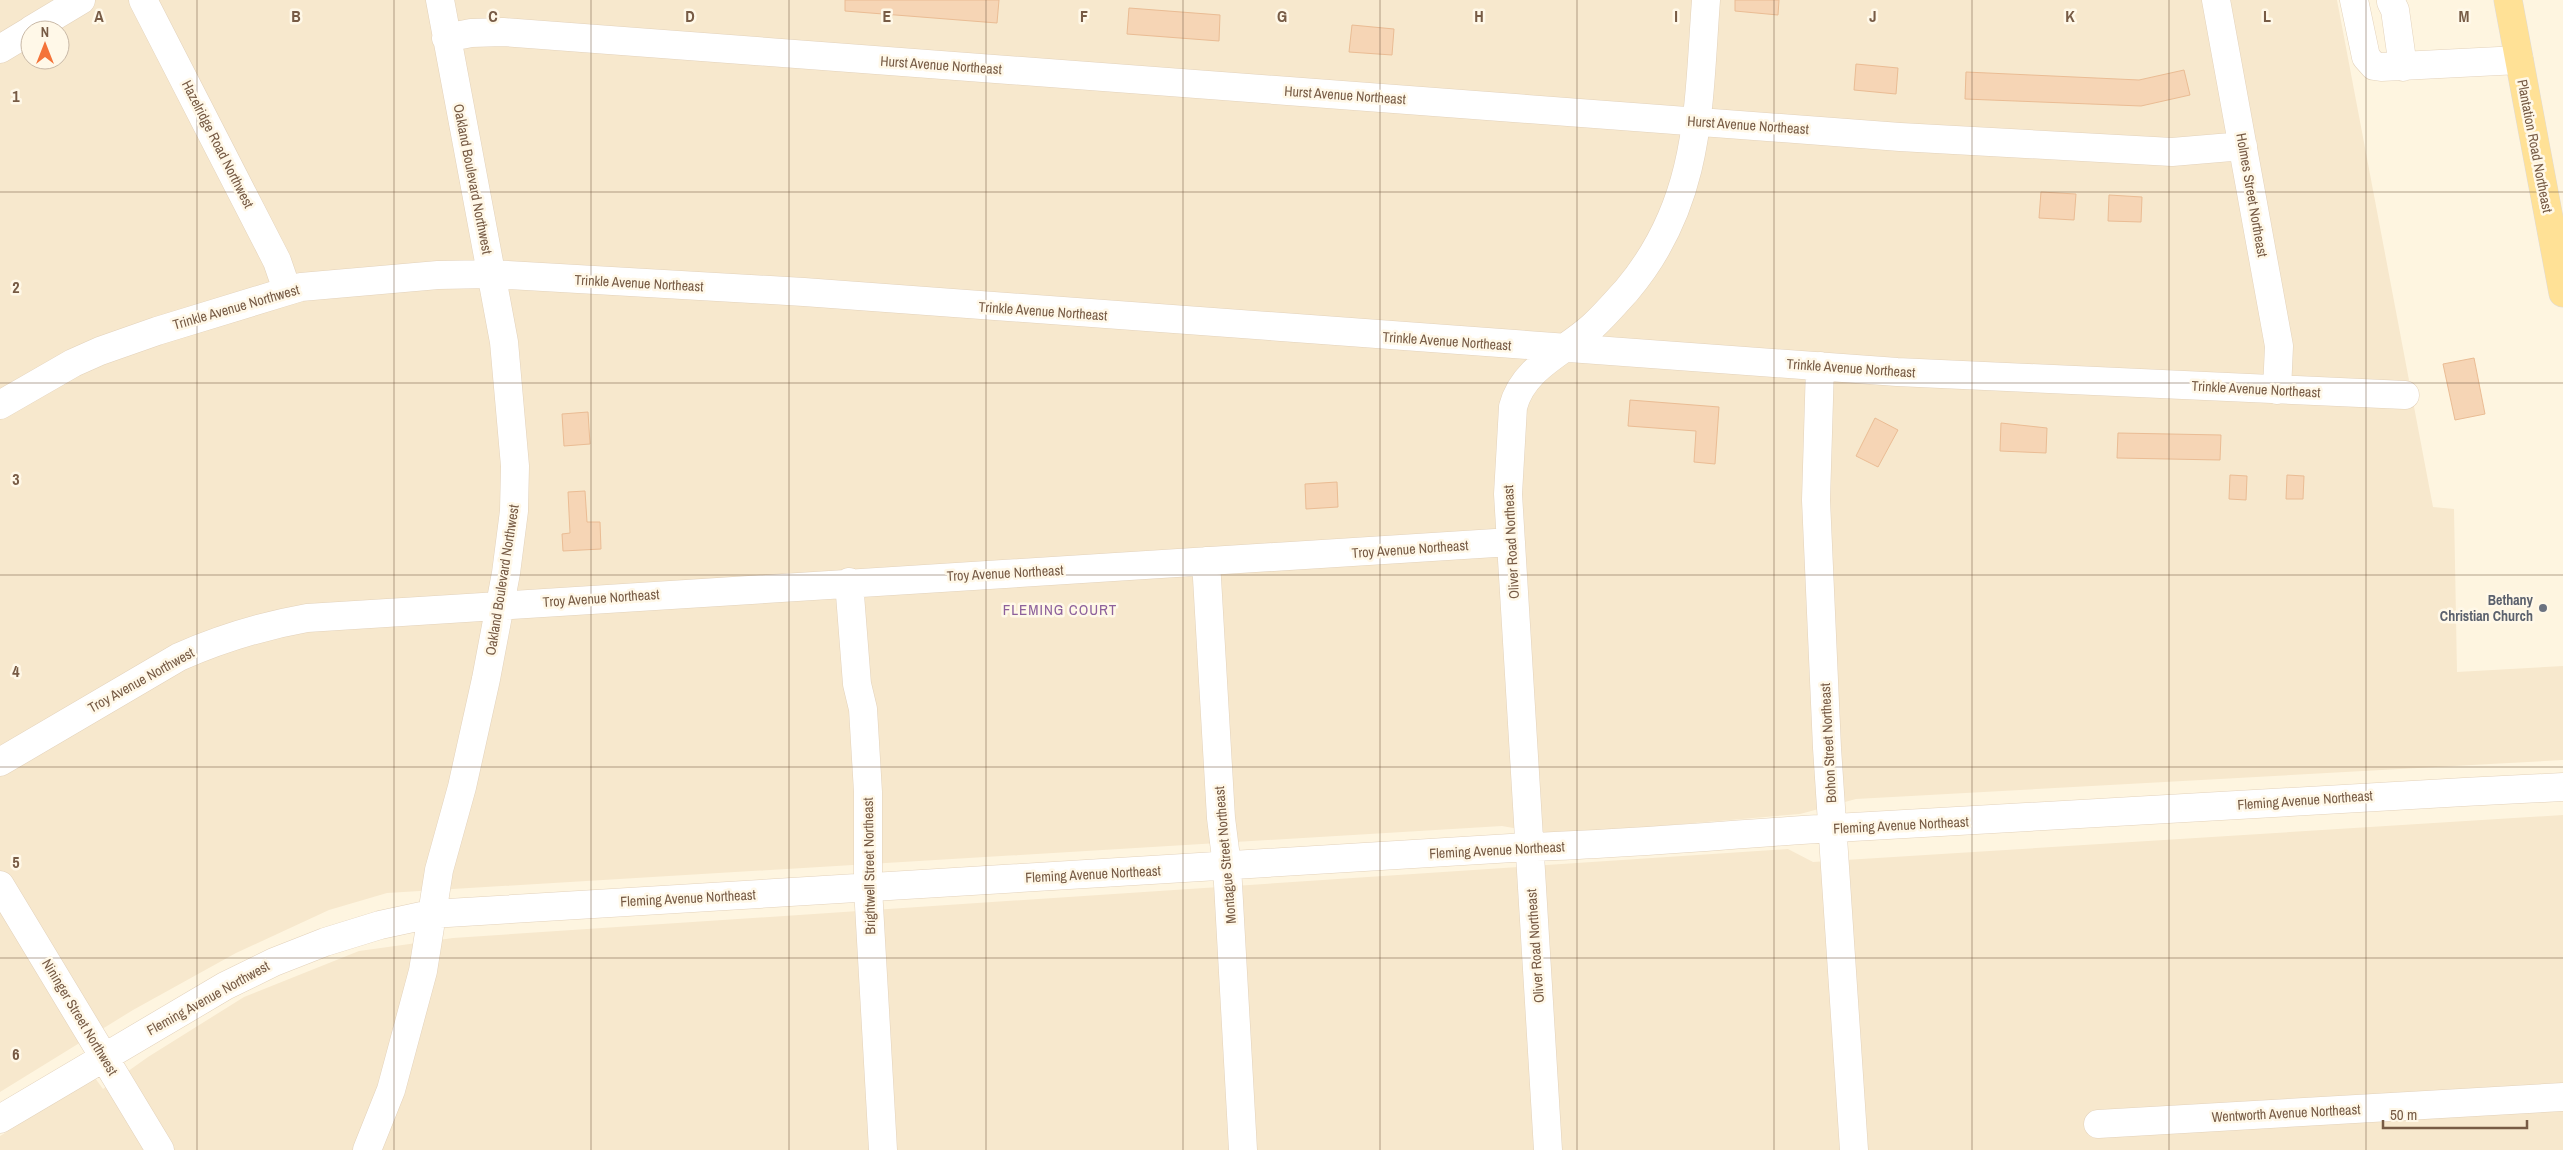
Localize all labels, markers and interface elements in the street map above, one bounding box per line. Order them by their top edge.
text: A [94,5,104,27]
text: B [291,5,301,27]
text: C [488,5,498,27]
text: D [685,5,695,27]
text: E [883,5,892,27]
text: F [1080,5,1088,27]
text: G [1277,5,1287,27]
text: H [1474,5,1484,27]
text: I [1674,5,1678,27]
text: J [1869,5,1877,27]
text: K [2065,5,2075,27]
text: L [2263,5,2271,27]
text: M [2459,5,2470,27]
north arrow [20,20,70,70]
text: N [41,23,49,41]
street label: Hurst Avenue Northeast [880,52,1002,78]
street label: Hazelridge Road Northwest [178,77,258,211]
street label: Plantation Road Northeast [2513,78,2557,214]
street label: Hurst Avenue Northeast [1284,82,1406,108]
text: 1 [12,85,20,107]
street label: Oakland Boulevard Northwest [450,102,496,256]
street label: Hurst Avenue Northeast [1687,112,1809,138]
street label: Holmes Street Northeast [2232,132,2272,258]
street label: Trinkle Avenue Northeast [574,271,704,295]
text: 2 [12,276,20,298]
street label: Trinkle Avenue Northwest [171,280,301,334]
street label: Trinkle Avenue Northeast [978,298,1108,324]
street label: Trinkle Avenue Northeast [1382,328,1512,354]
street label: Trinkle Avenue Northeast [1786,355,1916,381]
street label: Trinkle Avenue Northeast [2191,377,2321,401]
text: 3 [12,468,20,490]
street label: Oliver Road Northeast [1499,484,1523,600]
street label: Oakland Boulevard Northwest [481,503,523,657]
street label: Troy Avenue Northeast [1351,536,1469,562]
street label: Troy Avenue Northeast [946,561,1064,585]
street label: Troy Avenue Northeast [542,585,660,611]
place label: Bethany Christian Church [2440,591,2534,625]
district label: FLEMING COURT [1003,599,1117,620]
marker: Bethany Christian Church [2537,602,2549,614]
street label: Troy Avenue Northwest [85,643,197,717]
text: 4 [12,660,20,682]
street label: Bohon Street Northeast [1816,683,1840,803]
street label: Montague Street Northeast [1210,786,1240,924]
street label: Fleming Avenue Northeast [2237,786,2373,814]
street label: Brightwell Street Northeast [859,797,879,935]
street label: Fleming Avenue Northeast [1833,812,1969,838]
street label: Fleming Avenue Northeast [1429,837,1565,863]
text: 5 [12,851,20,873]
street label: Fleming Avenue Northeast [1025,861,1161,887]
street label: Fleming Avenue Northeast [620,885,756,911]
street label: Oliver Road Northeast [1522,888,1548,1004]
street label: Nininger Street Northwest [38,955,122,1079]
street label: Fleming Avenue Northwest [143,957,273,1039]
text: 6 [12,1043,20,1065]
scale bar [2383,1098,2527,1130]
street label: Wentworth Avenue Northeast [2211,1100,2361,1126]
text: 50 m [2390,1104,2417,1125]

